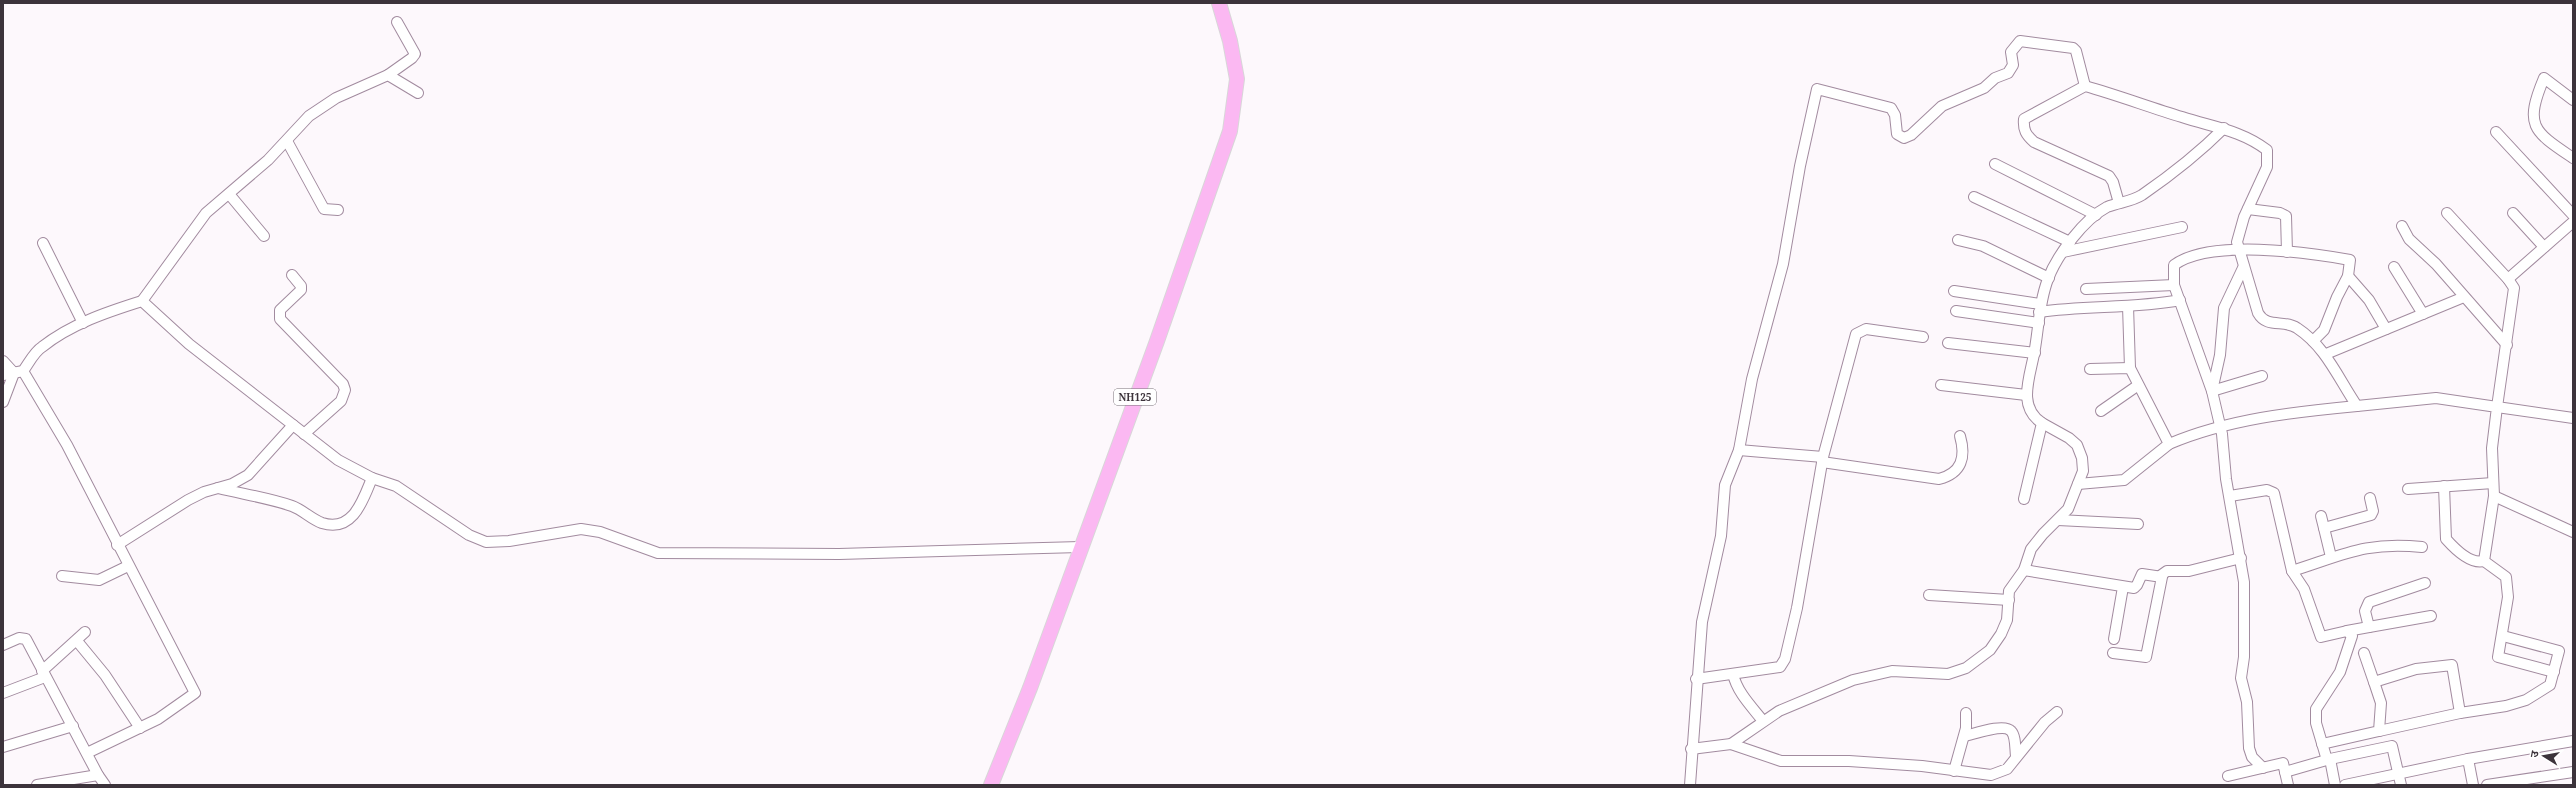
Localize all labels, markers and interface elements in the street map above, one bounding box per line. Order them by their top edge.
road number: NH125 [1114,389,1156,405]
north arrow [2524,736,2564,776]
text: उ [2526,749,2542,759]

